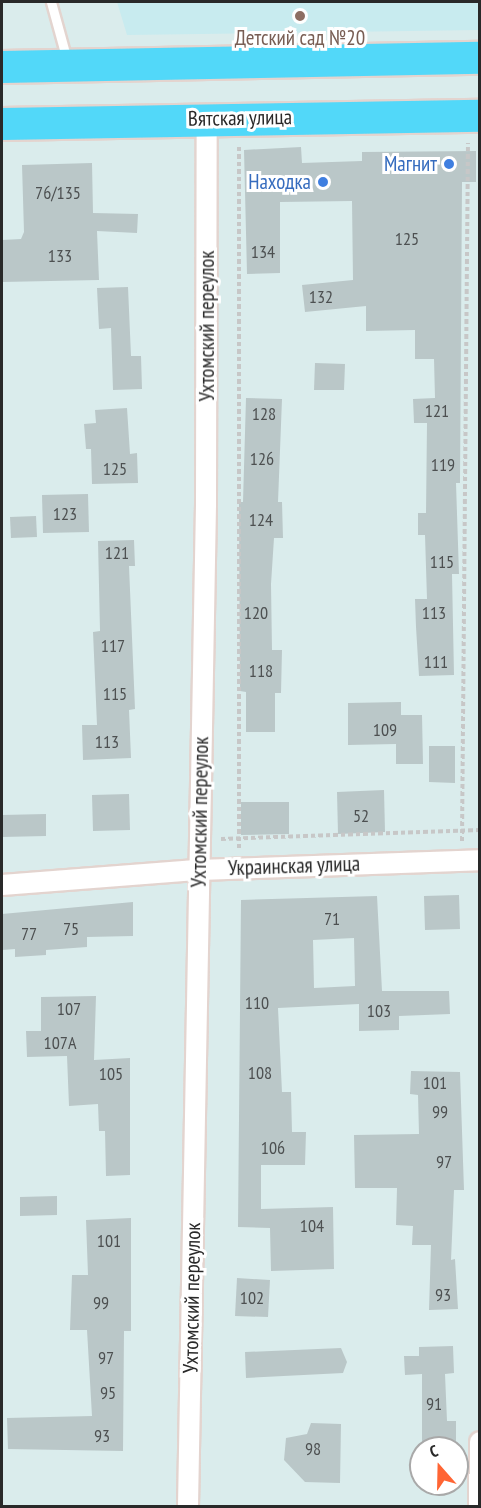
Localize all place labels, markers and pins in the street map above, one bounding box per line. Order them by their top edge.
marker: Детский сад №20 [293,9,307,23]
place label: Детский сад №20 [235,25,365,51]
place label: Магнит [384,151,437,177]
marker: Магнит [442,157,456,171]
place label: Находка [248,169,311,195]
marker: Находка [316,175,330,189]

